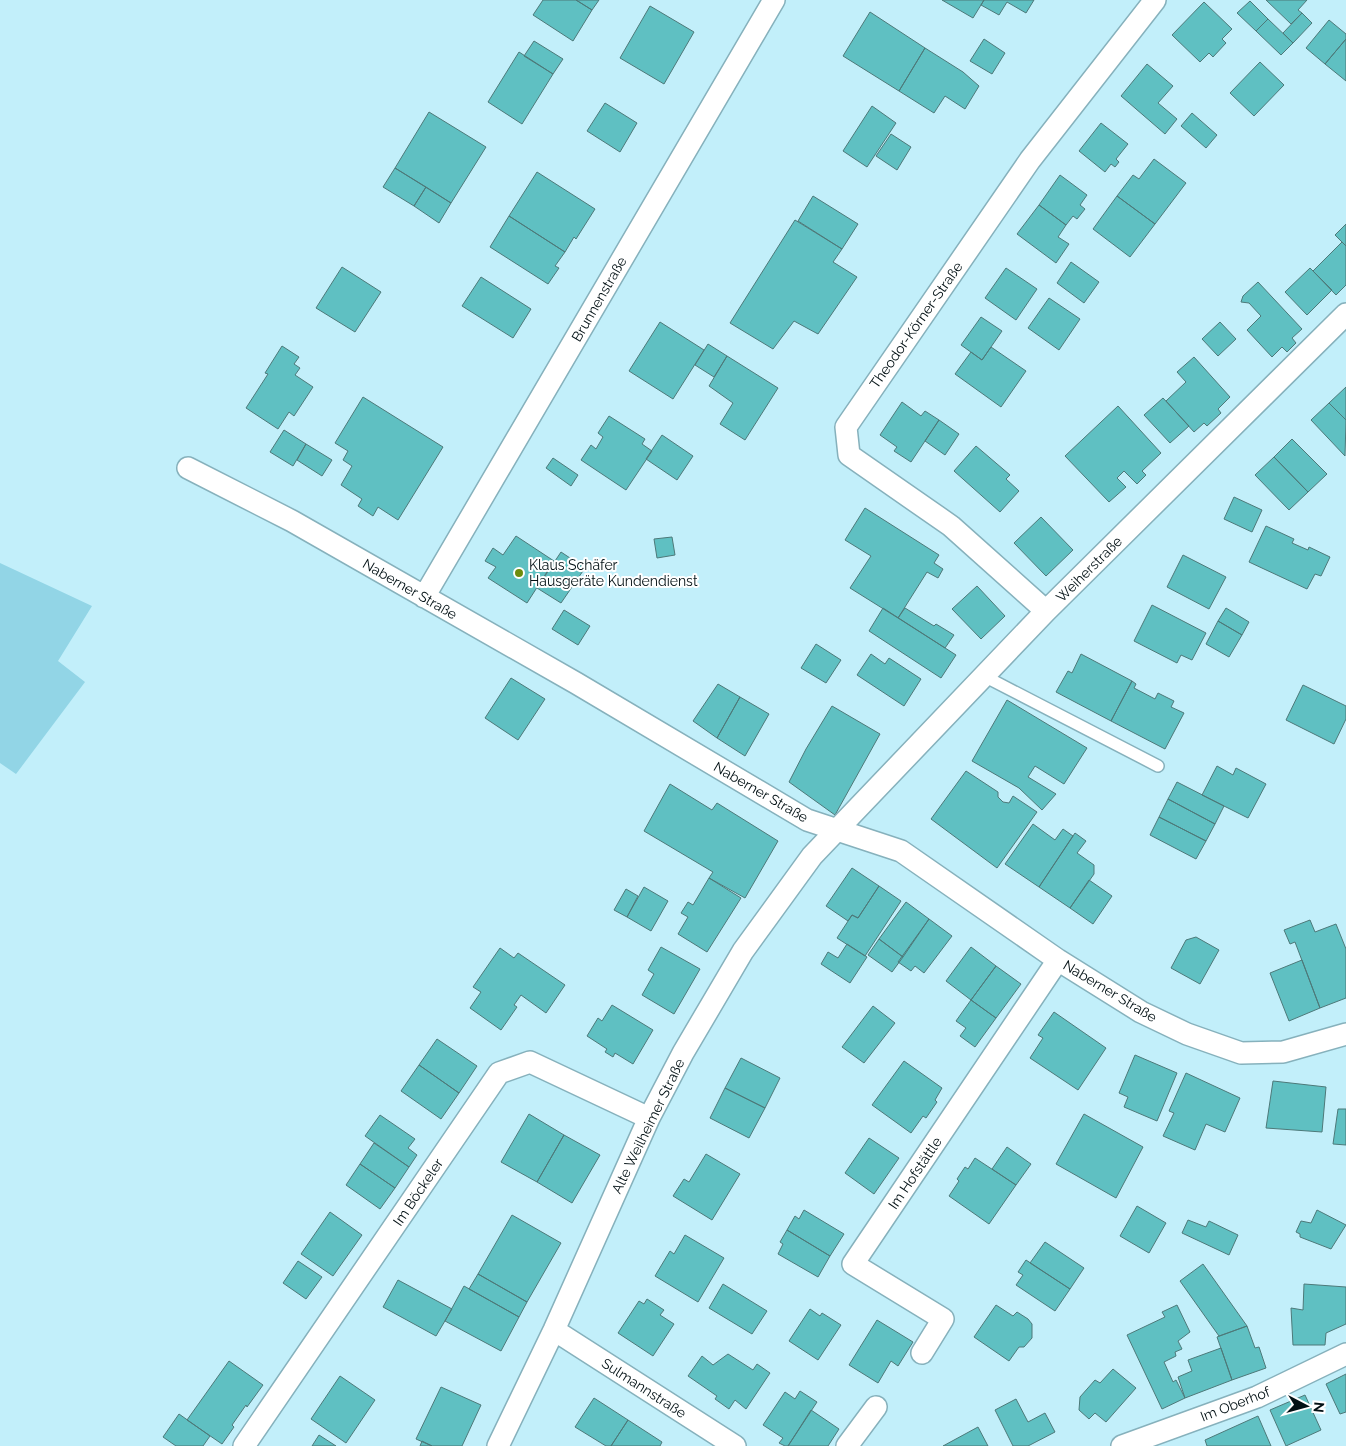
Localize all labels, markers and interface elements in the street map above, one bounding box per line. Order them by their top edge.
street label: Brunnenstraße [568,254,630,344]
street label: Theodor-Körner-Straße [866,259,966,391]
street label: Weiherstraße [1053,533,1125,605]
street label: Naberner Straße [360,556,460,622]
place label: Klaus Schäfer Hausgeräte Kundendienst [529,557,698,589]
marker: Klaus Schäfer Hausgeräte Kundendienst [513,567,525,579]
street label: Naberner Straße [711,759,811,825]
street label: Naberner Straße [1060,957,1160,1025]
street label: Alte Weilheimer Straße [608,1056,688,1196]
street label: Im Hofstättle [885,1134,945,1212]
street label: Im Böckeler [390,1155,446,1229]
street label: Sulmannstraße [599,1355,689,1421]
north arrow [1281,1381,1331,1431]
street label: Im Oberhof [1198,1383,1273,1425]
text: N [1310,1401,1327,1414]

